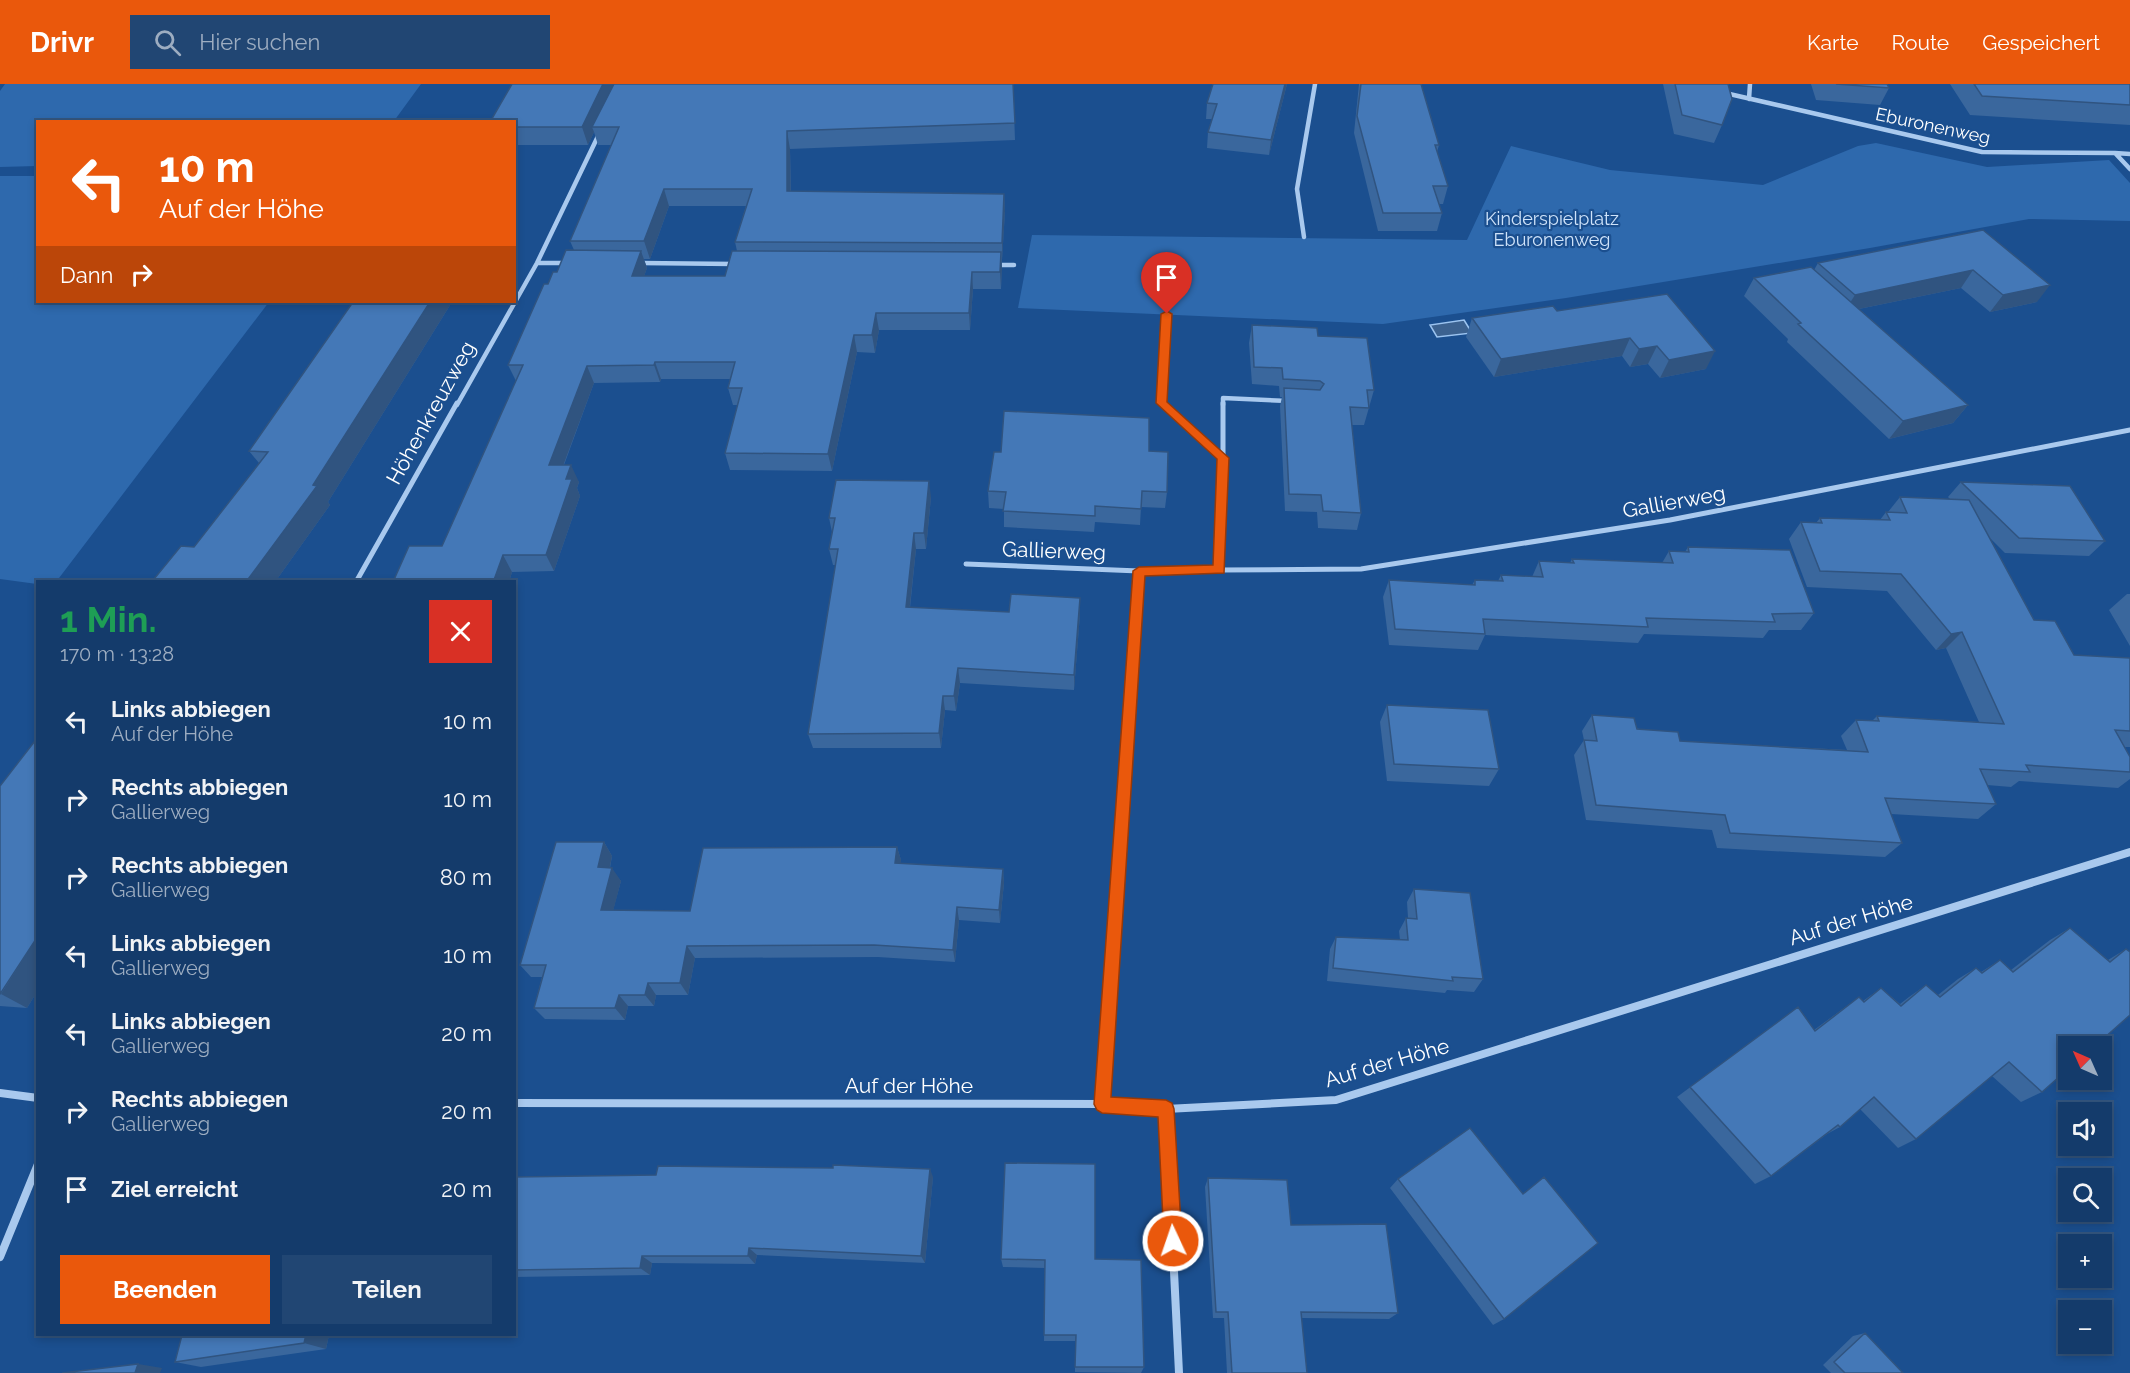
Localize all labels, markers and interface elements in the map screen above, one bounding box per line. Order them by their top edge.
search box [130,15,550,69]
text: Drivr [30,26,94,59]
icon: search [151,26,184,59]
text: Hier suchen [199,29,320,55]
text: Karte [1807,30,1859,55]
text: Route [1892,30,1949,55]
text: Gespeichert [1982,30,2100,55]
street label: Eburonenweg [1874,103,1992,148]
text: 10 m [159,143,255,192]
icon: left [60,144,138,222]
text: Auf der Höhe [159,193,324,224]
park label: Kinderspielplatz Eburonenweg [1485,208,1619,250]
pin [1141,252,1192,314]
icon: right [125,258,158,291]
icon: arrive [1150,261,1183,294]
text: Dann [60,262,113,288]
street label: Höhenkreuzweg [381,337,480,489]
street label: Gallierweg [1620,480,1727,523]
street label: Gallierweg [1002,536,1107,565]
text: 1 Min. [60,598,157,640]
button: close [429,600,492,663]
text: 170 m · 13:28 [60,642,174,666]
text: Links abbiegen [111,696,271,722]
icon: left [60,705,93,738]
text: 10 m [443,708,492,734]
text: Auf der Höhe [111,722,233,746]
text: Rechts abbiegen [111,774,288,800]
icon: right [60,783,93,816]
text: 10 m [443,786,492,812]
text: Gallierweg [111,800,210,824]
text: Rechts abbiegen [111,852,288,878]
icon: right [60,861,93,894]
text: 80 m [440,864,492,890]
text: Gallierweg [111,878,210,902]
street label: Auf der Höhe [1786,889,1916,950]
text: Links abbiegen [111,930,271,956]
icon: left [60,939,93,972]
text: 10 m [443,942,492,968]
text: Gallierweg [111,956,210,980]
text: Links abbiegen [111,1008,271,1034]
icon: left [60,1017,93,1050]
text: 20 m [441,1020,492,1046]
street label: Auf der Höhe [1322,1033,1452,1092]
text: Gallierweg [111,1034,210,1058]
north arrow [2058,1036,2112,1090]
map controls [2058,1036,2112,1354]
street label: Auf der Höhe [845,1073,973,1098]
text: Rechts abbiegen [111,1086,288,1112]
icon: right [60,1095,93,1128]
text: 20 m [441,1098,492,1124]
button: sound [2058,1102,2112,1156]
text: Gallierweg [111,1112,210,1136]
button: search [2058,1168,2112,1222]
icon: arrive [60,1173,93,1206]
text: Ziel erreicht [111,1176,238,1202]
text: 20 m [441,1176,492,1202]
position arrow [1141,1209,1205,1273]
button: + [2058,1234,2112,1288]
button: Beenden [60,1255,270,1324]
button: Teilen [282,1255,492,1324]
button: − [2058,1300,2112,1354]

